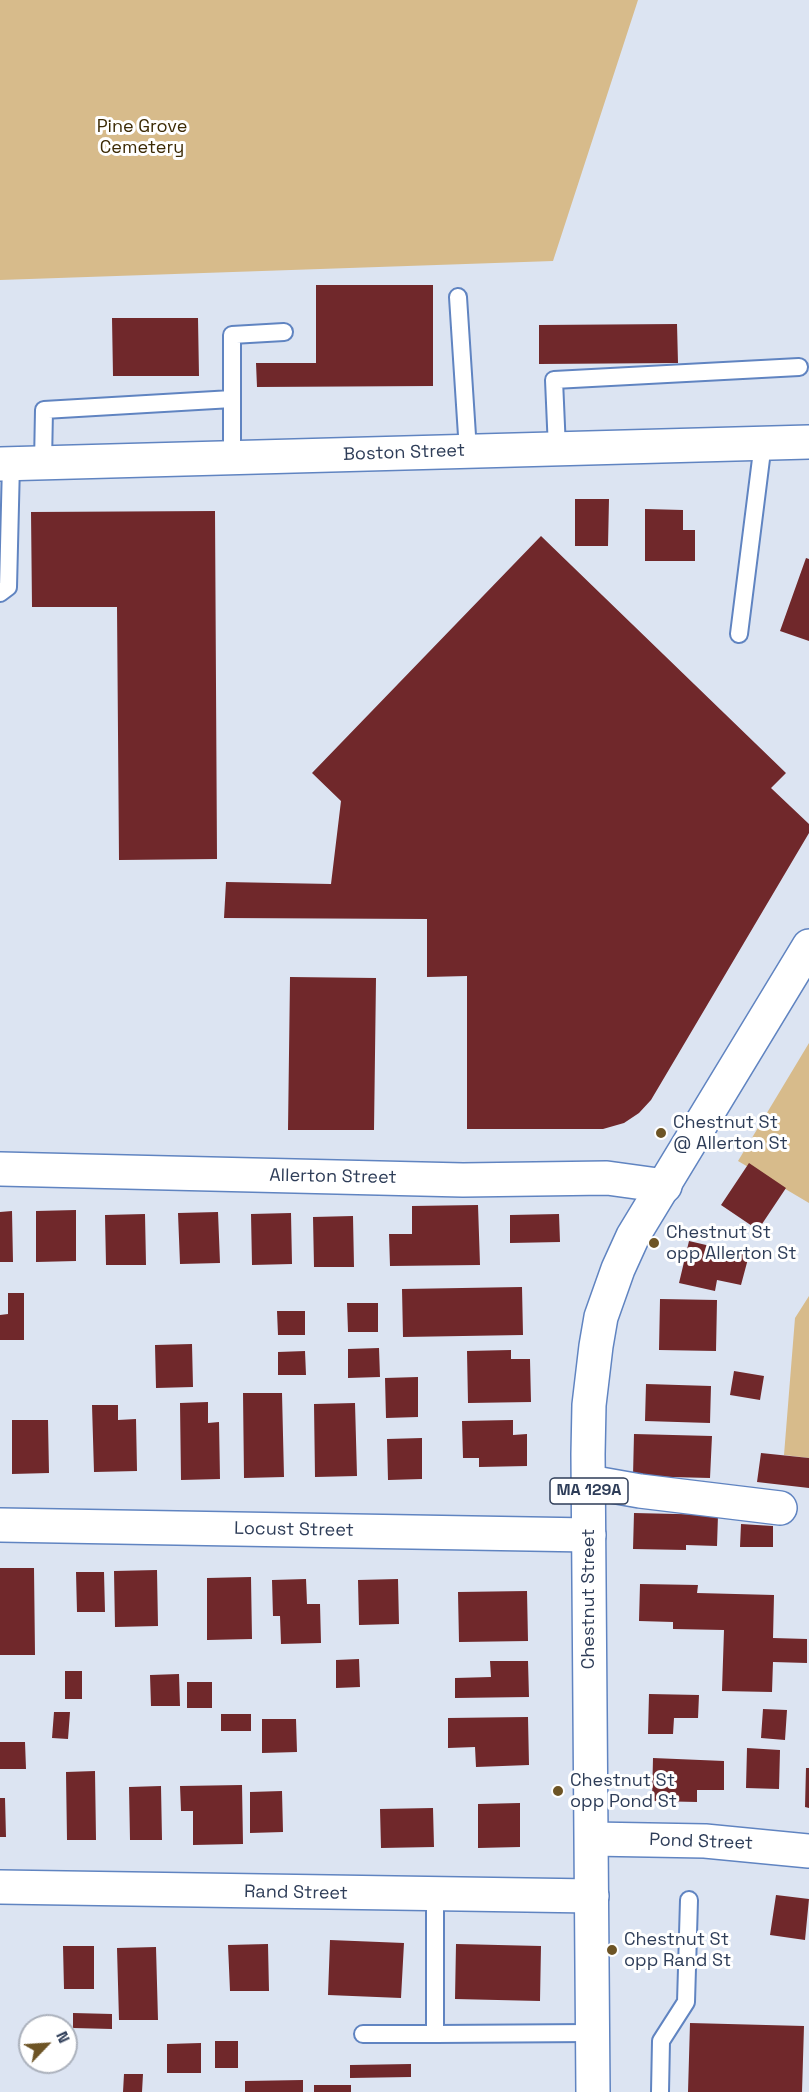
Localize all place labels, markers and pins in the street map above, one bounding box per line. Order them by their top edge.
place label: Chestnut St @ Allerton St [673,1112,788,1154]
marker: Chestnut St @ Allerton St [654,1126,668,1140]
place label: Chestnut St opp Allerton St [666,1222,797,1264]
marker: Chestnut St opp Allerton St [647,1236,661,1250]
place label: Chestnut St opp Pond St [570,1770,677,1812]
marker: Chestnut St opp Pond St [551,1784,565,1798]
place label: Chestnut St opp Rand St [624,1929,731,1972]
marker: Chestnut St opp Rand St [605,1943,619,1957]

